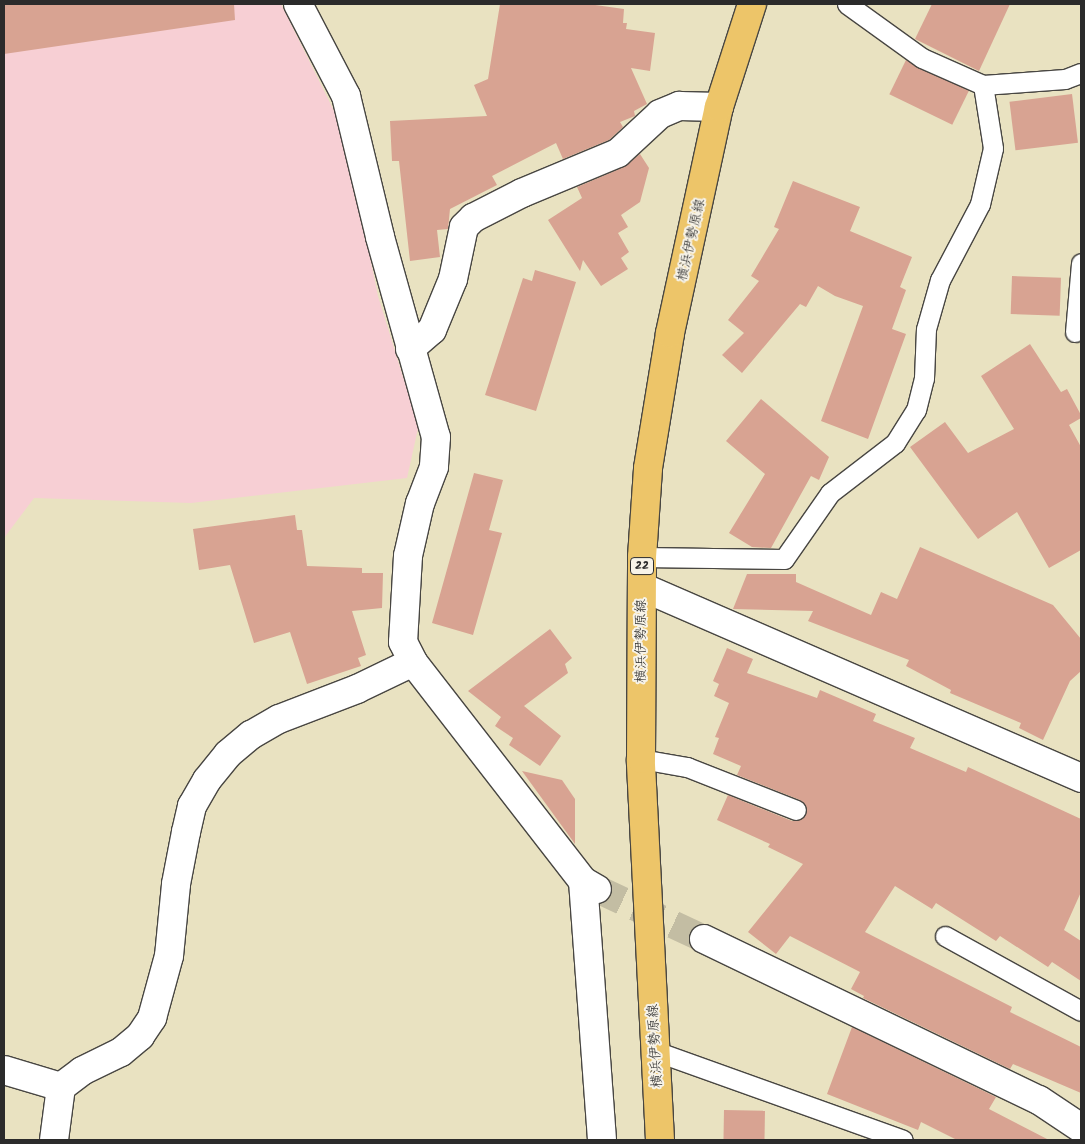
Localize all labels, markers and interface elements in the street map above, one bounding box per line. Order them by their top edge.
street label: 横浜伊勢原線 [673,197,709,283]
road number: 22 [630,556,654,576]
street label: 横浜伊勢原線 [633,599,649,683]
street label: 横浜伊勢原線 [644,1004,666,1088]

